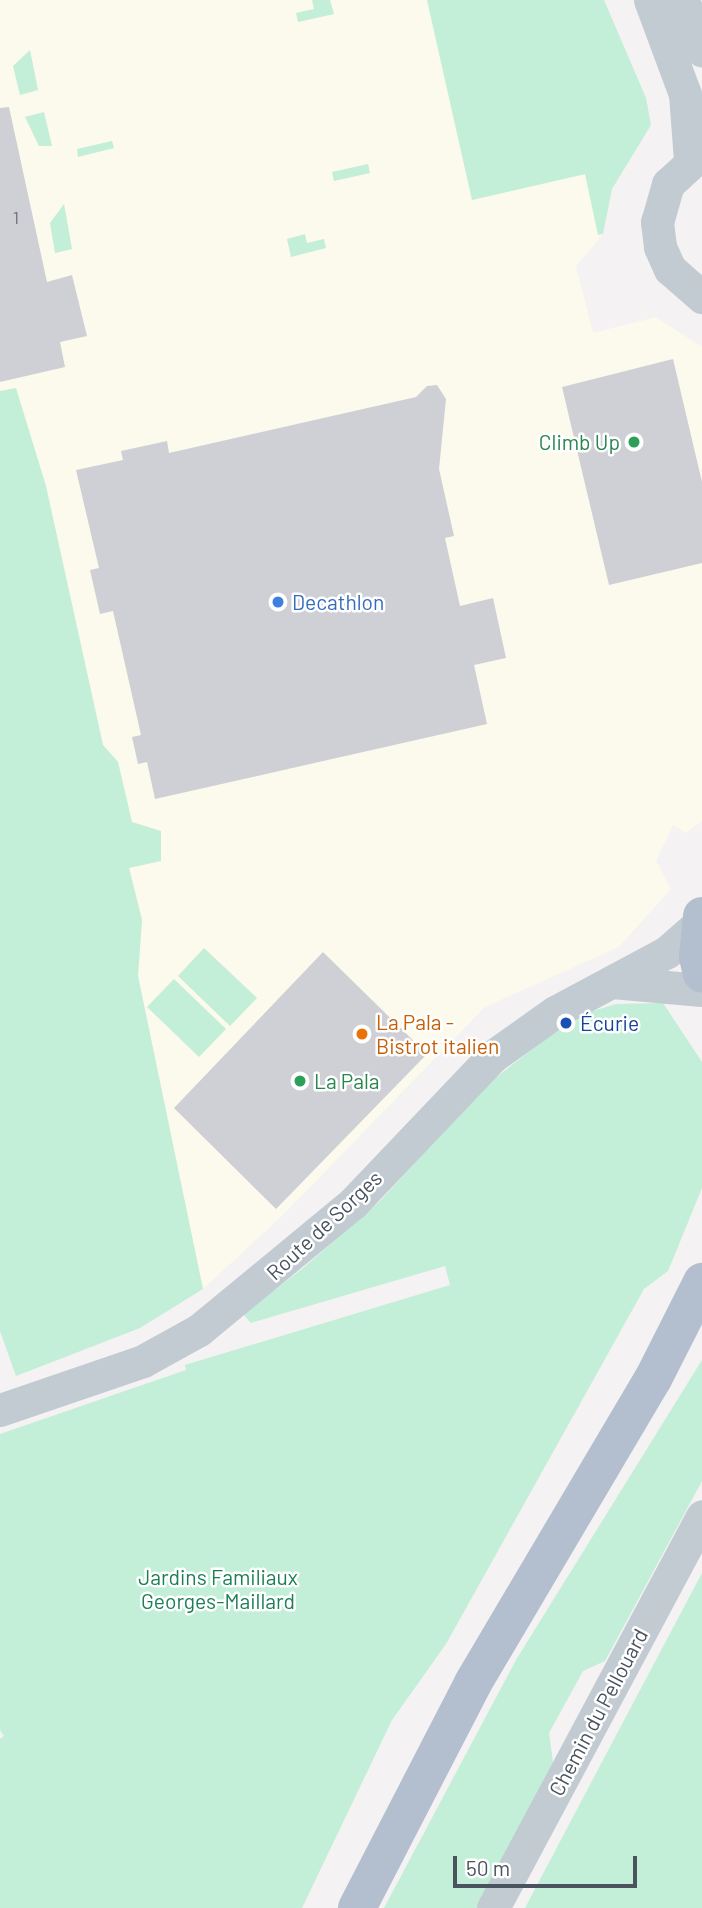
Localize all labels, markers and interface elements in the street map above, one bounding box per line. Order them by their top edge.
house number: 1 [13,206,19,228]
place label: Climb Up [539,429,620,455]
marker: Climb Up [626,434,642,450]
place label: Decathlon [292,589,384,615]
marker: Decathlon [270,594,286,610]
place label: La Pala - Bistrot italien [376,1009,499,1059]
place label: Écurie [580,1010,639,1036]
marker: Écurie [558,1015,574,1031]
marker: La Pala - Bistrot italien [354,1026,370,1042]
place label: La Pala [314,1068,380,1094]
marker: La Pala [292,1073,308,1089]
street label: Route de Sorges [261,1165,387,1285]
park label: Jardins Familiaux Georges-Maillard [138,1564,298,1614]
street label: Chemin du Pellouard [543,1624,653,1800]
scale bar [457,1842,641,1886]
text: 50 m [466,1855,510,1880]

